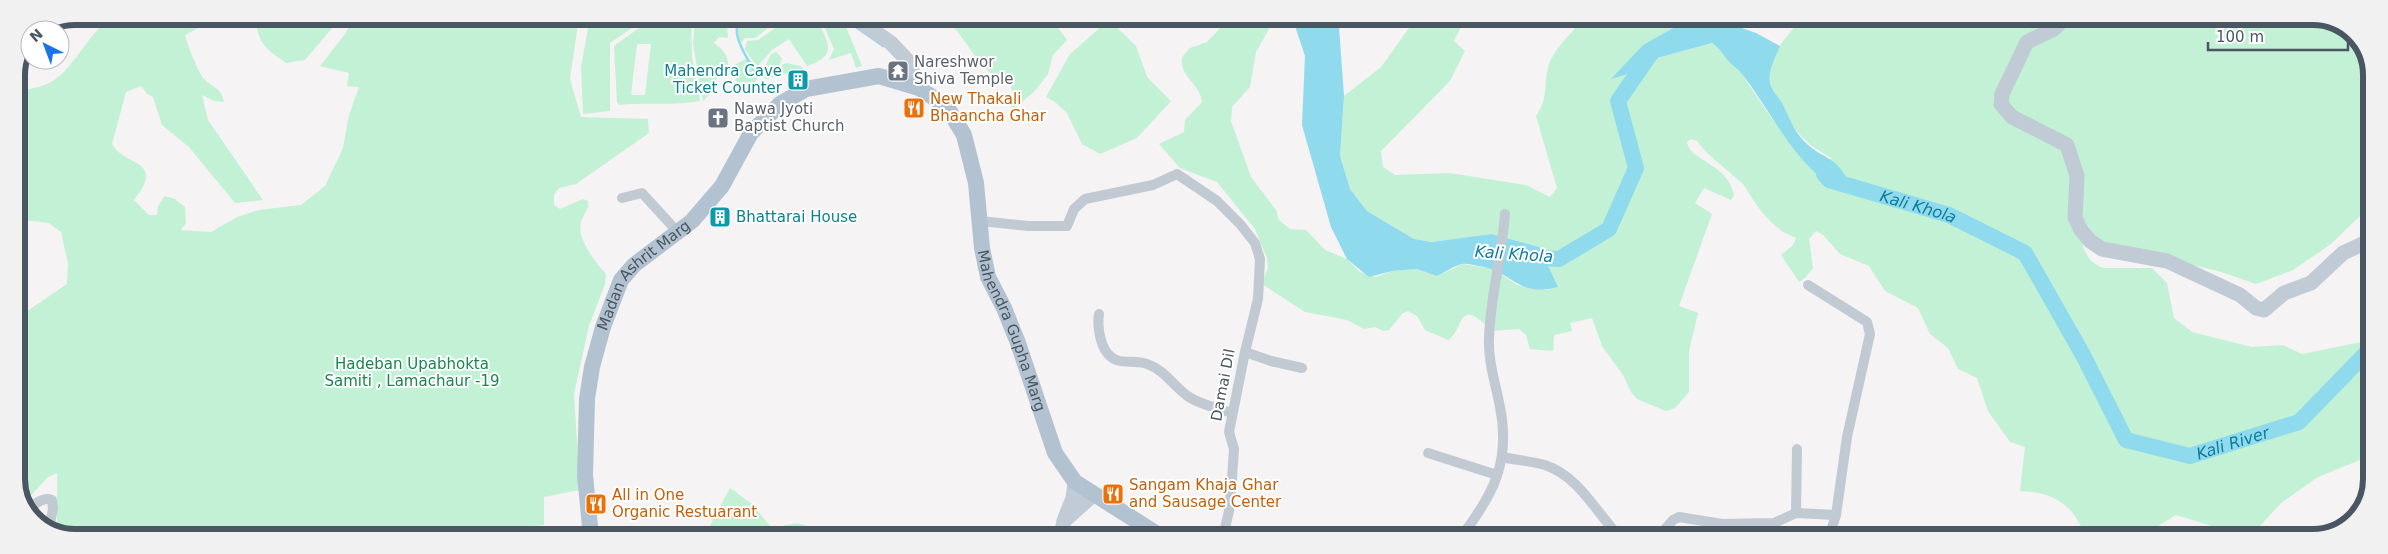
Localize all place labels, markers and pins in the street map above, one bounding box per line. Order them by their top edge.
place label: Nareshwor Shiva Temple [914,53,1013,88]
temple icon: Nareshwor Shiva Temple [886,59,910,83]
place label: Mahendra Cave Ticket Counter [664,62,783,97]
building icon: Mahendra Cave Ticket Counter [786,68,810,92]
place label: New Thakali Bhaancha Ghar [930,90,1047,125]
restaurant icon: New Thakali Bhaancha Ghar [902,96,926,120]
place label: Nawa Jyoti Baptist Church [734,100,845,135]
church icon: Nawa Jyoti Baptist Church [706,106,730,130]
building icon: Bhattarai House [708,205,732,229]
place label: Bhattarai House [736,208,857,226]
place label: Sangam Khaja Ghar and Sausage Center [1129,476,1282,511]
restaurant icon: Sangam Khaja Ghar and Sausage Center [1101,482,1125,506]
place label: All in One Organic Restuarant [612,486,757,521]
restaurant icon: All in One Organic Restuarant [584,492,608,516]

